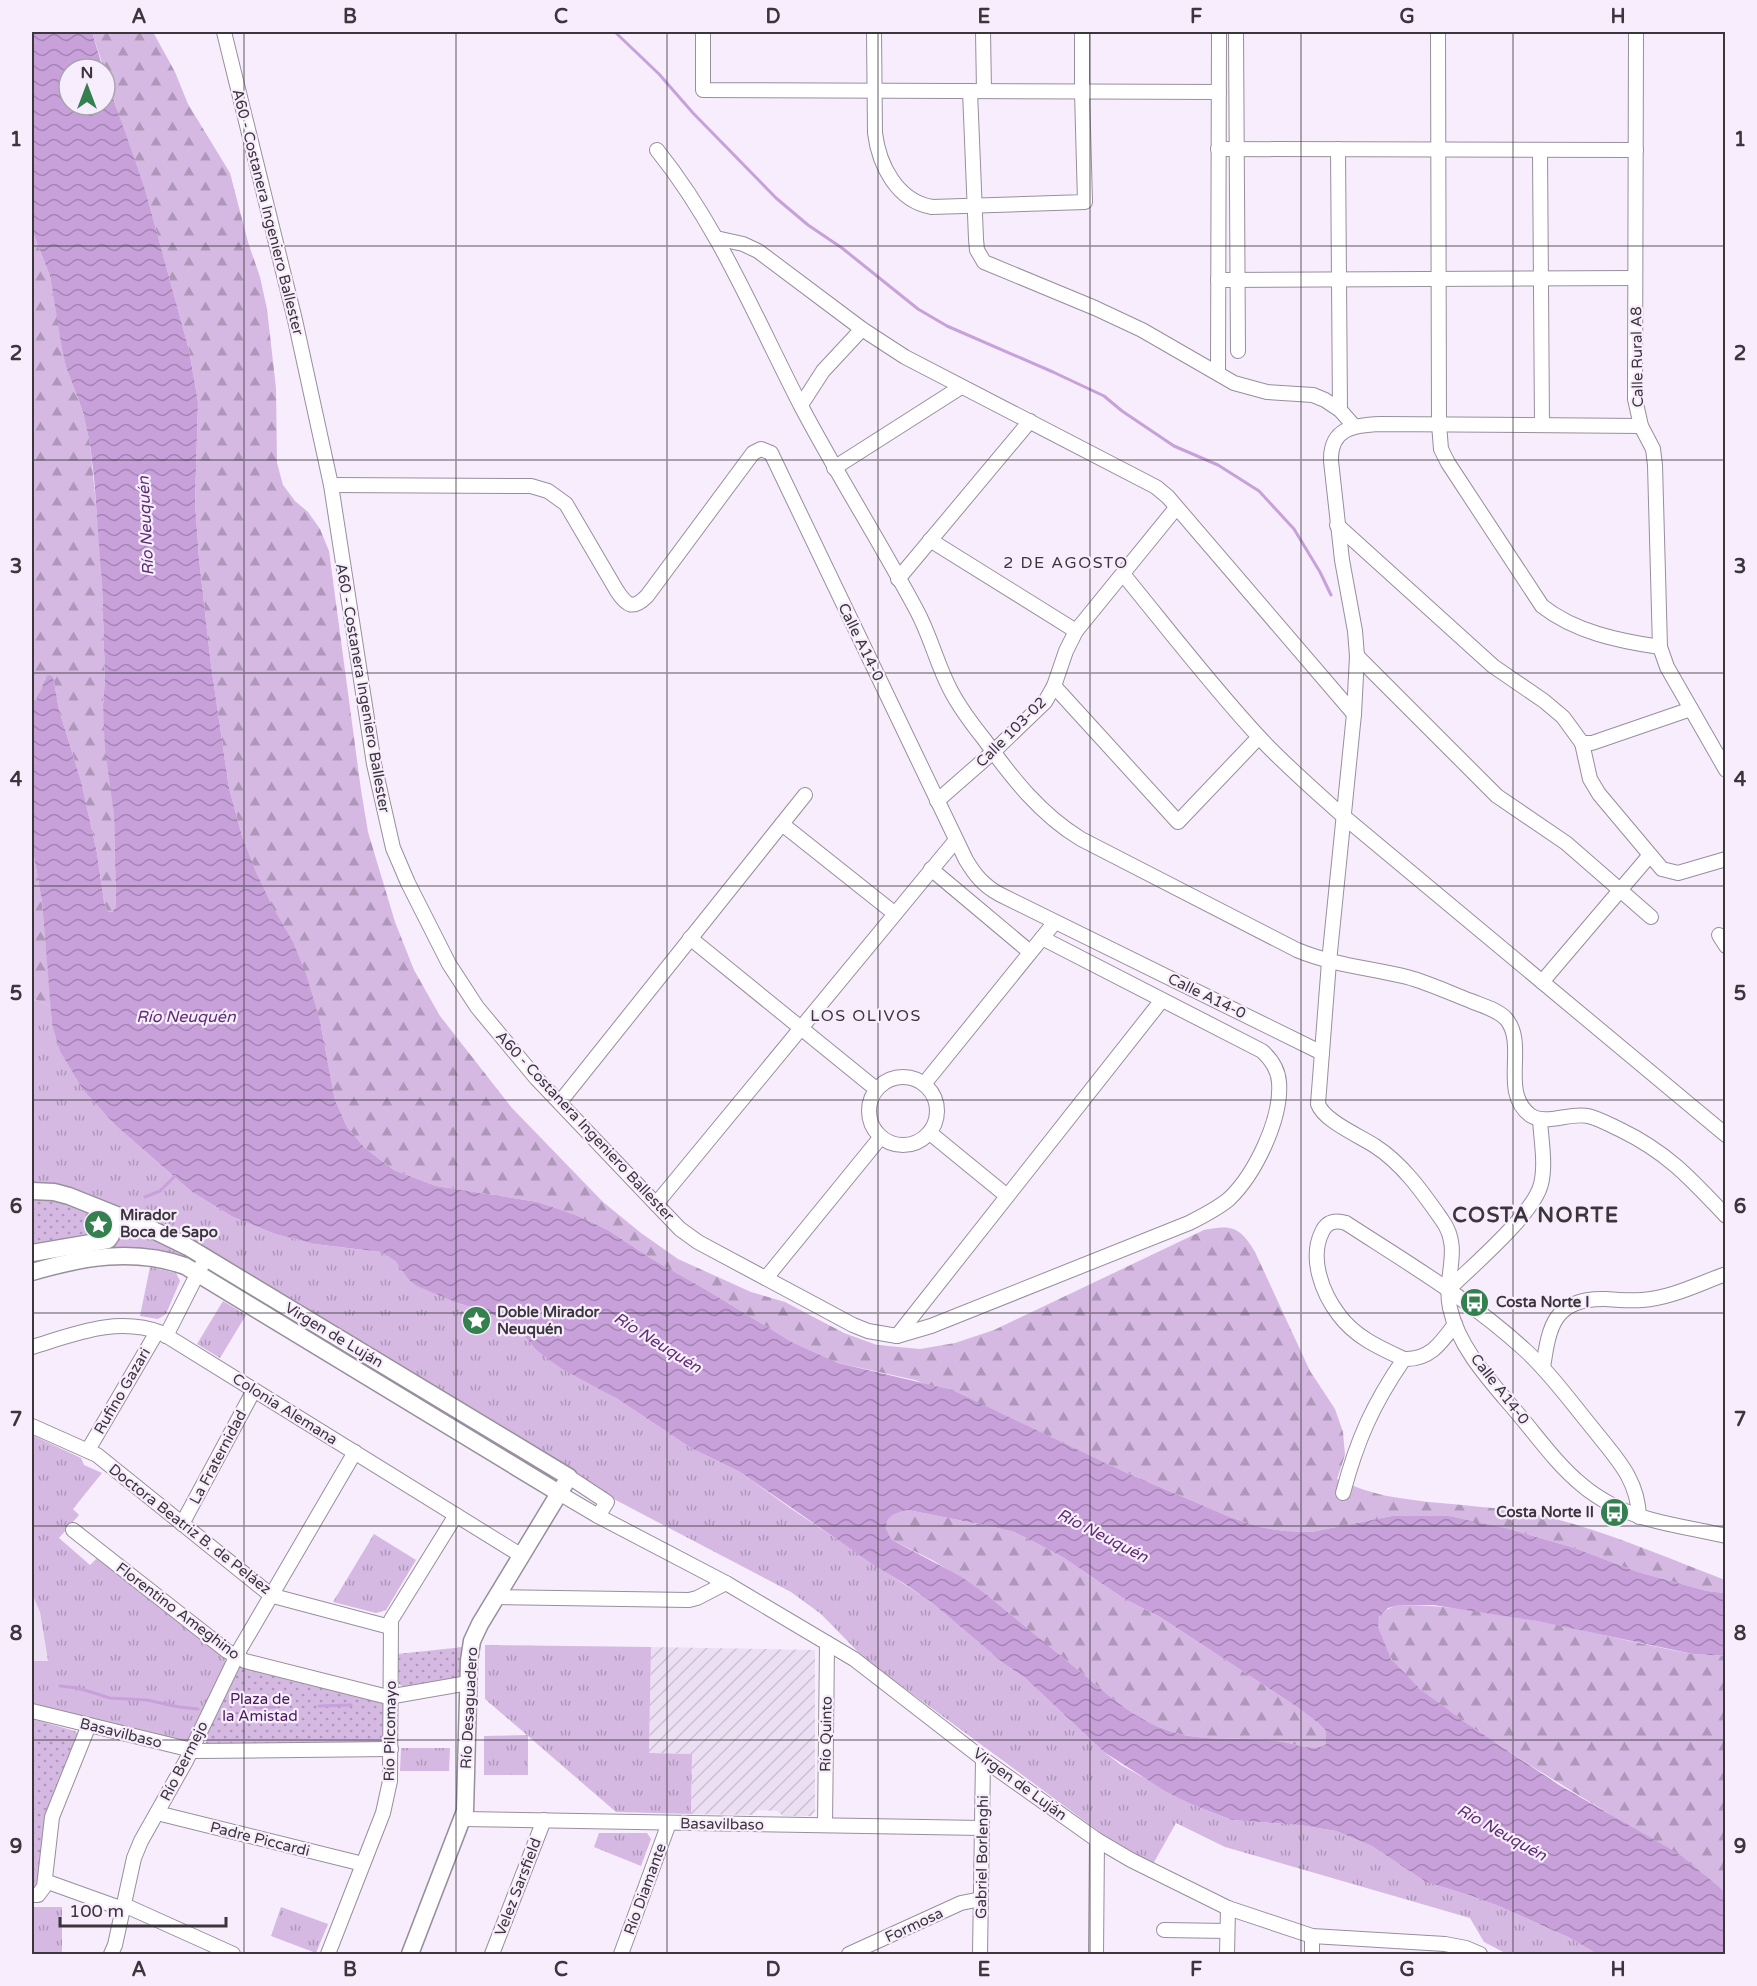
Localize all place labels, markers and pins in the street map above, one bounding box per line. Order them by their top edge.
place label: Mirador Boca de Sapo [120,1206,218,1242]
place icon: Mirador Boca de Sapo [83,1208,115,1240]
bus stop icon: Costa Norte I [1459,1286,1491,1318]
place label: Costa Norte I [1496,1293,1590,1311]
place label: Doble Mirador Neuquén [497,1303,600,1339]
place icon: Doble Mirador Neuquén [460,1305,492,1337]
bus stop icon: Costa Norte II [1599,1496,1631,1528]
place label: Costa Norte II [1496,1503,1594,1521]

